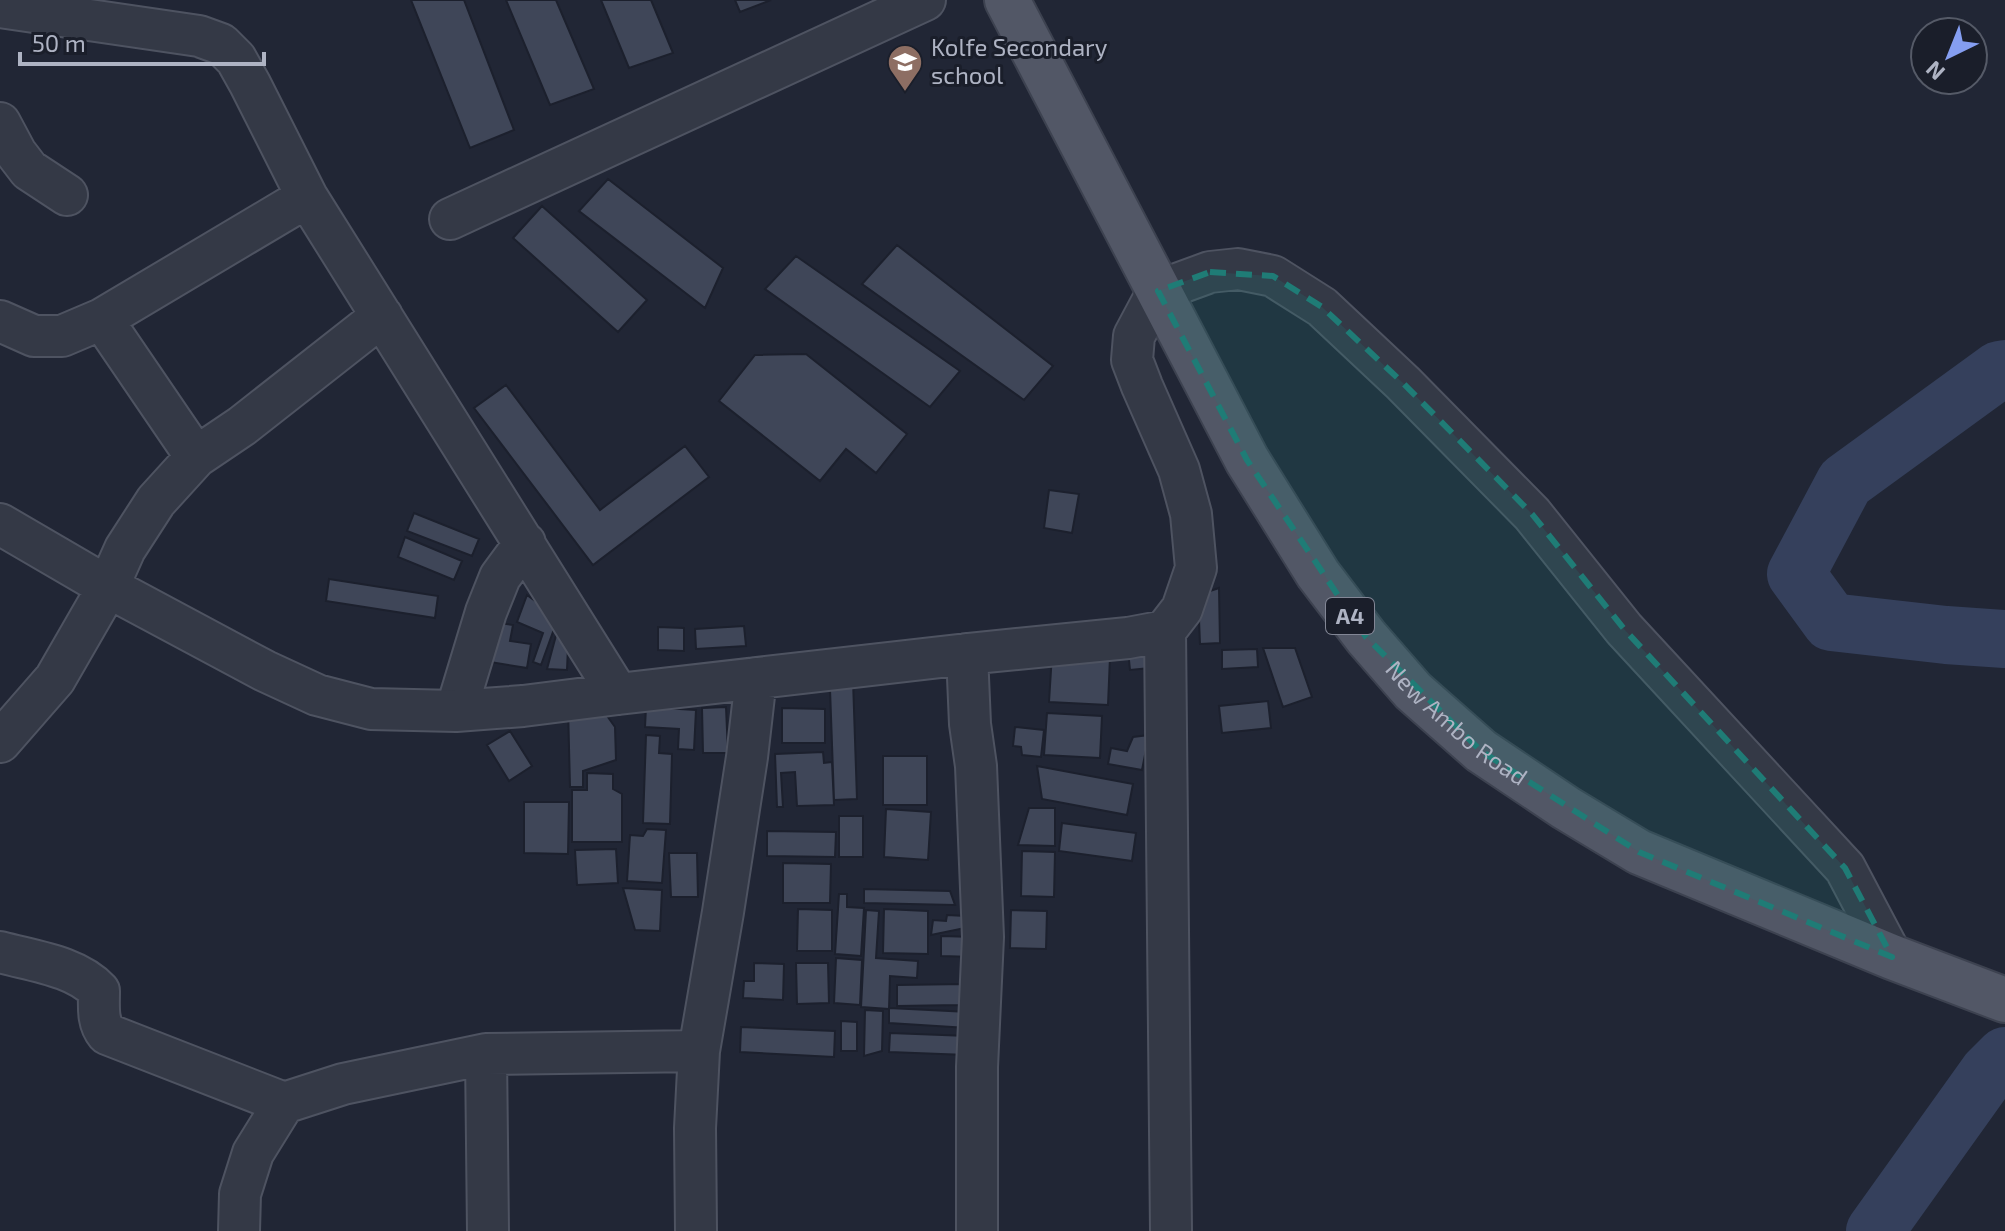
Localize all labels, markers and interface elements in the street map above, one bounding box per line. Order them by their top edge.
scale bar [20,16,264,66]
north arrow [1909,16,1989,96]
text: 50 m [32,28,86,57]
place label: Kolfe Secondary school [931,32,1108,89]
school or university icon: Kolfe Secondary school [886,43,924,93]
text: N [1920,56,1949,86]
road number: A4 [1326,598,1374,634]
street label: New Ambo Road [1380,654,1533,791]

